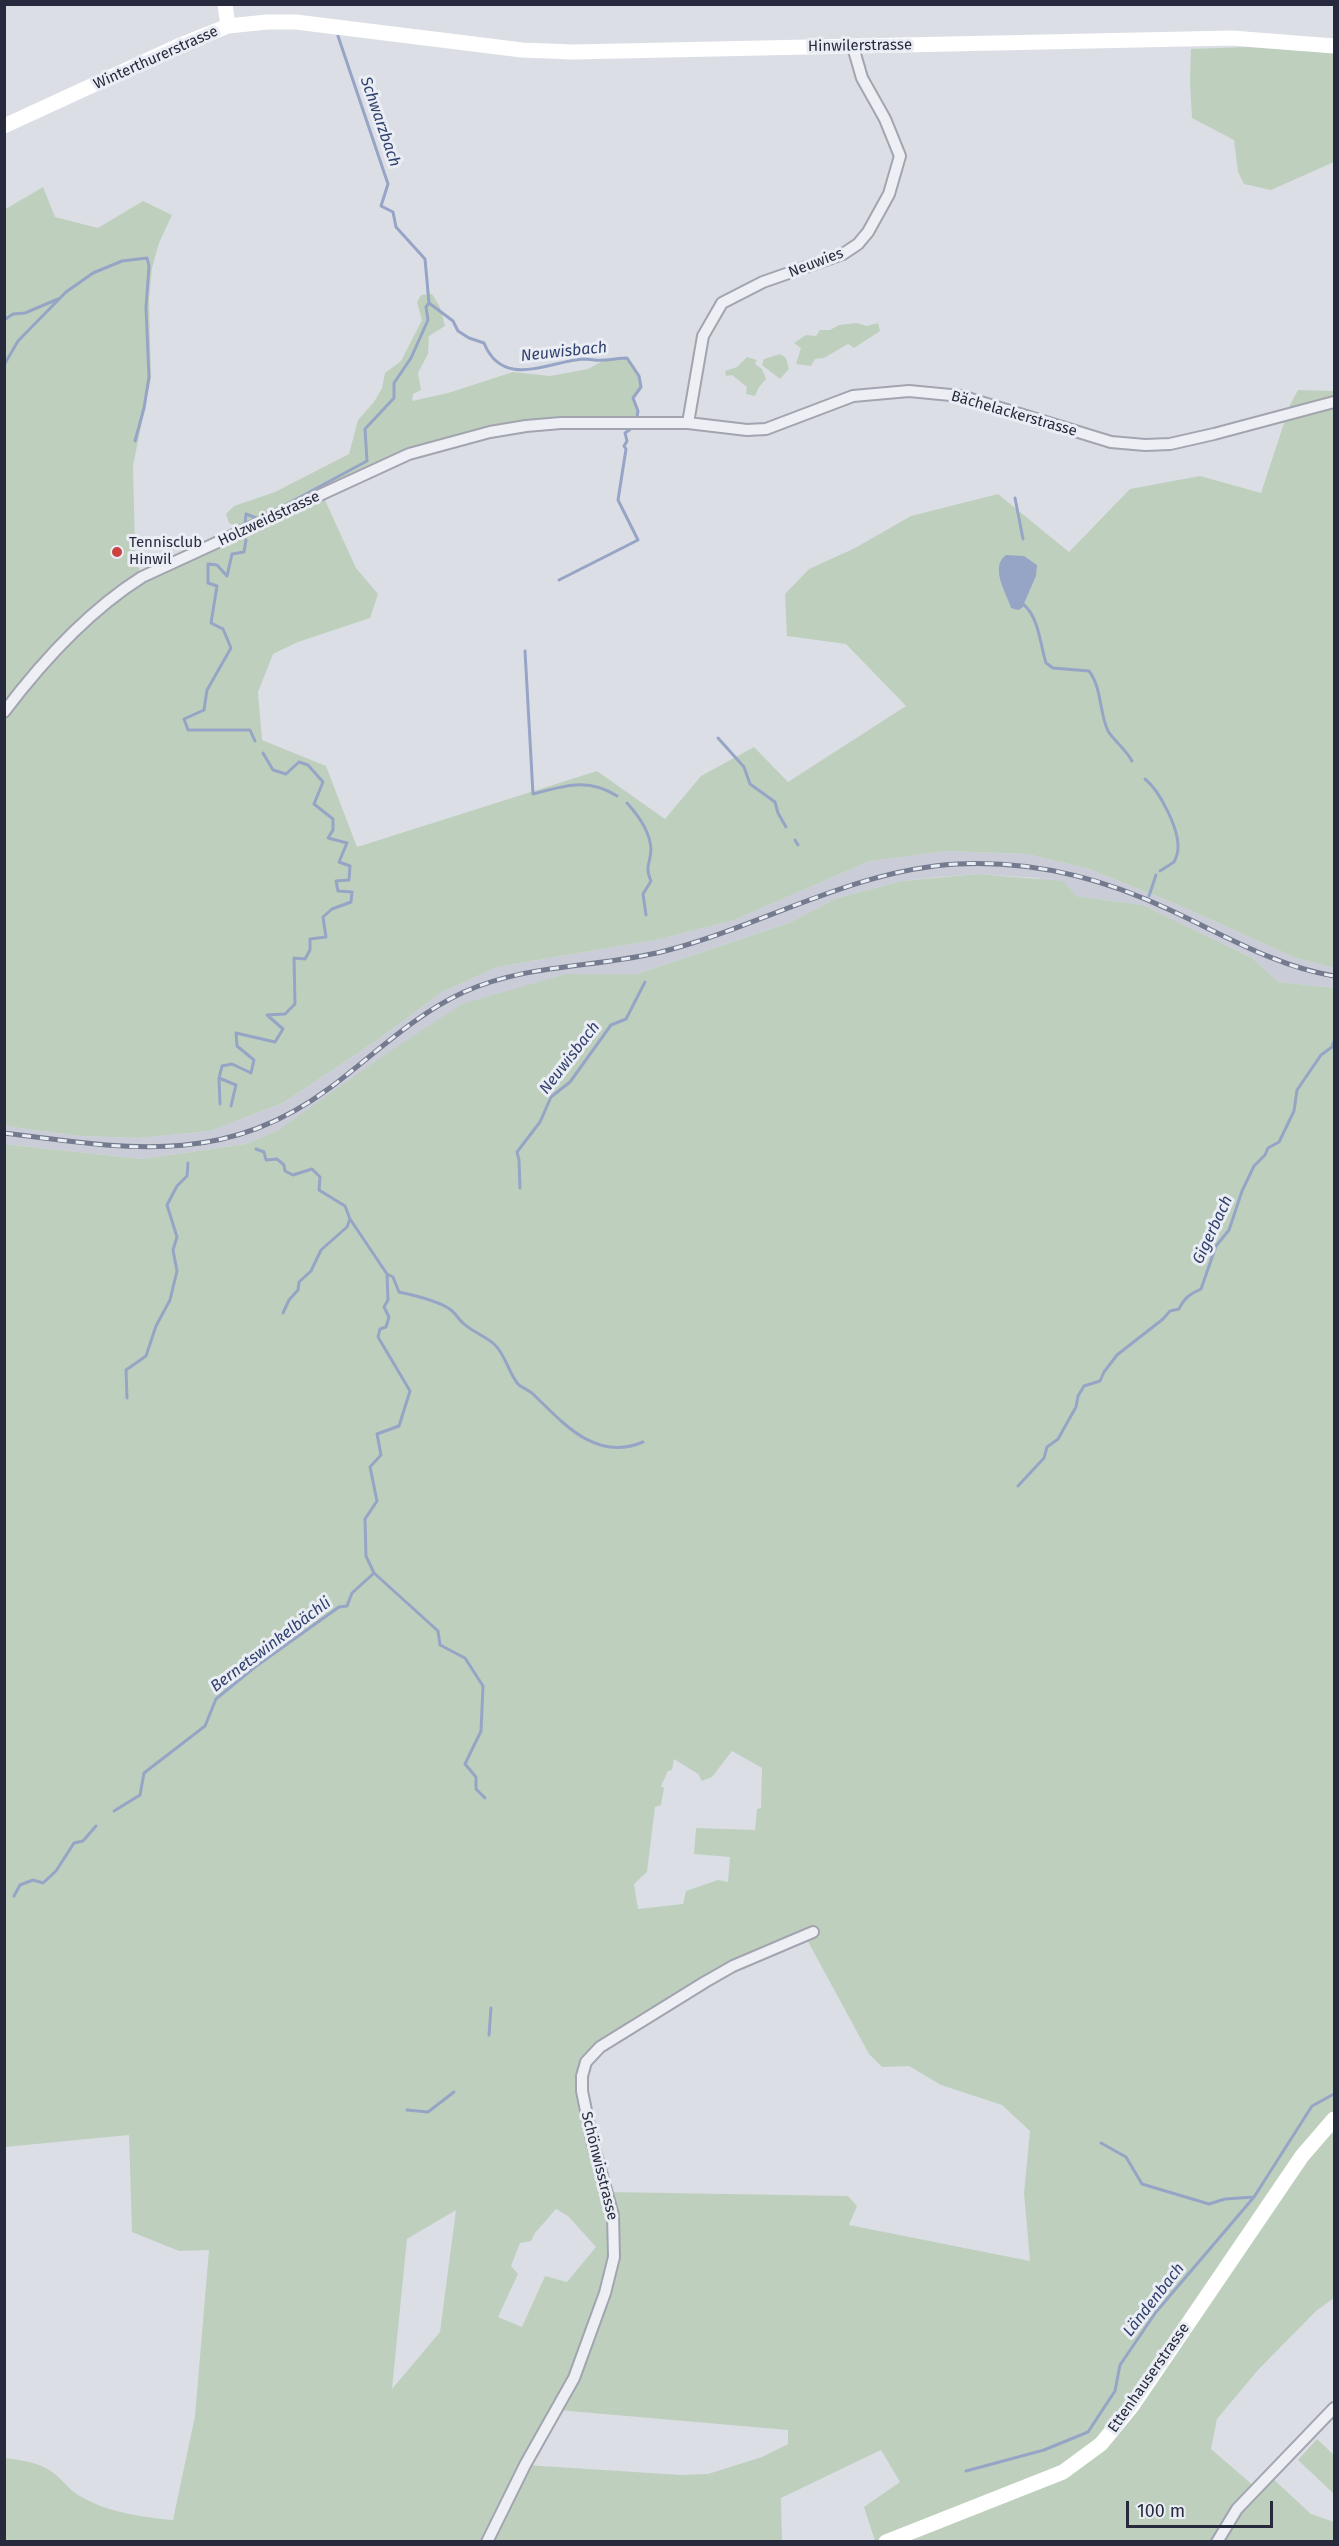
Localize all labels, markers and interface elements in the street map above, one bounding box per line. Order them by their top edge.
street label: Winterthurerstrasse [91,22,221,94]
street label: Hinwilerstrasse [808,36,912,56]
water label: Schwarzbach [356,74,404,170]
street label: Neuwies [786,244,846,282]
water label: Neuwisbach [520,338,608,366]
street label: Bächelackerstrasse [949,387,1079,441]
street label: Holzweidstrasse [215,488,323,550]
place label: Tennisclub Hinwil [129,534,202,569]
marker: Tennisclub Hinwil [110,545,124,559]
water label: Neuwisbach [536,1018,604,1098]
water label: Gigerbach [1189,1193,1237,1267]
water label: Bernetswinkelbächli [207,1594,335,1696]
street label: Schönwisstrasse [577,2110,621,2222]
water label: Ländenbach [1119,2259,1189,2341]
street label: Ettenhauserstrasse [1104,2320,1194,2436]
scale bar [1129,2489,1276,2527]
text: 100 m [1137,2500,1185,2522]

